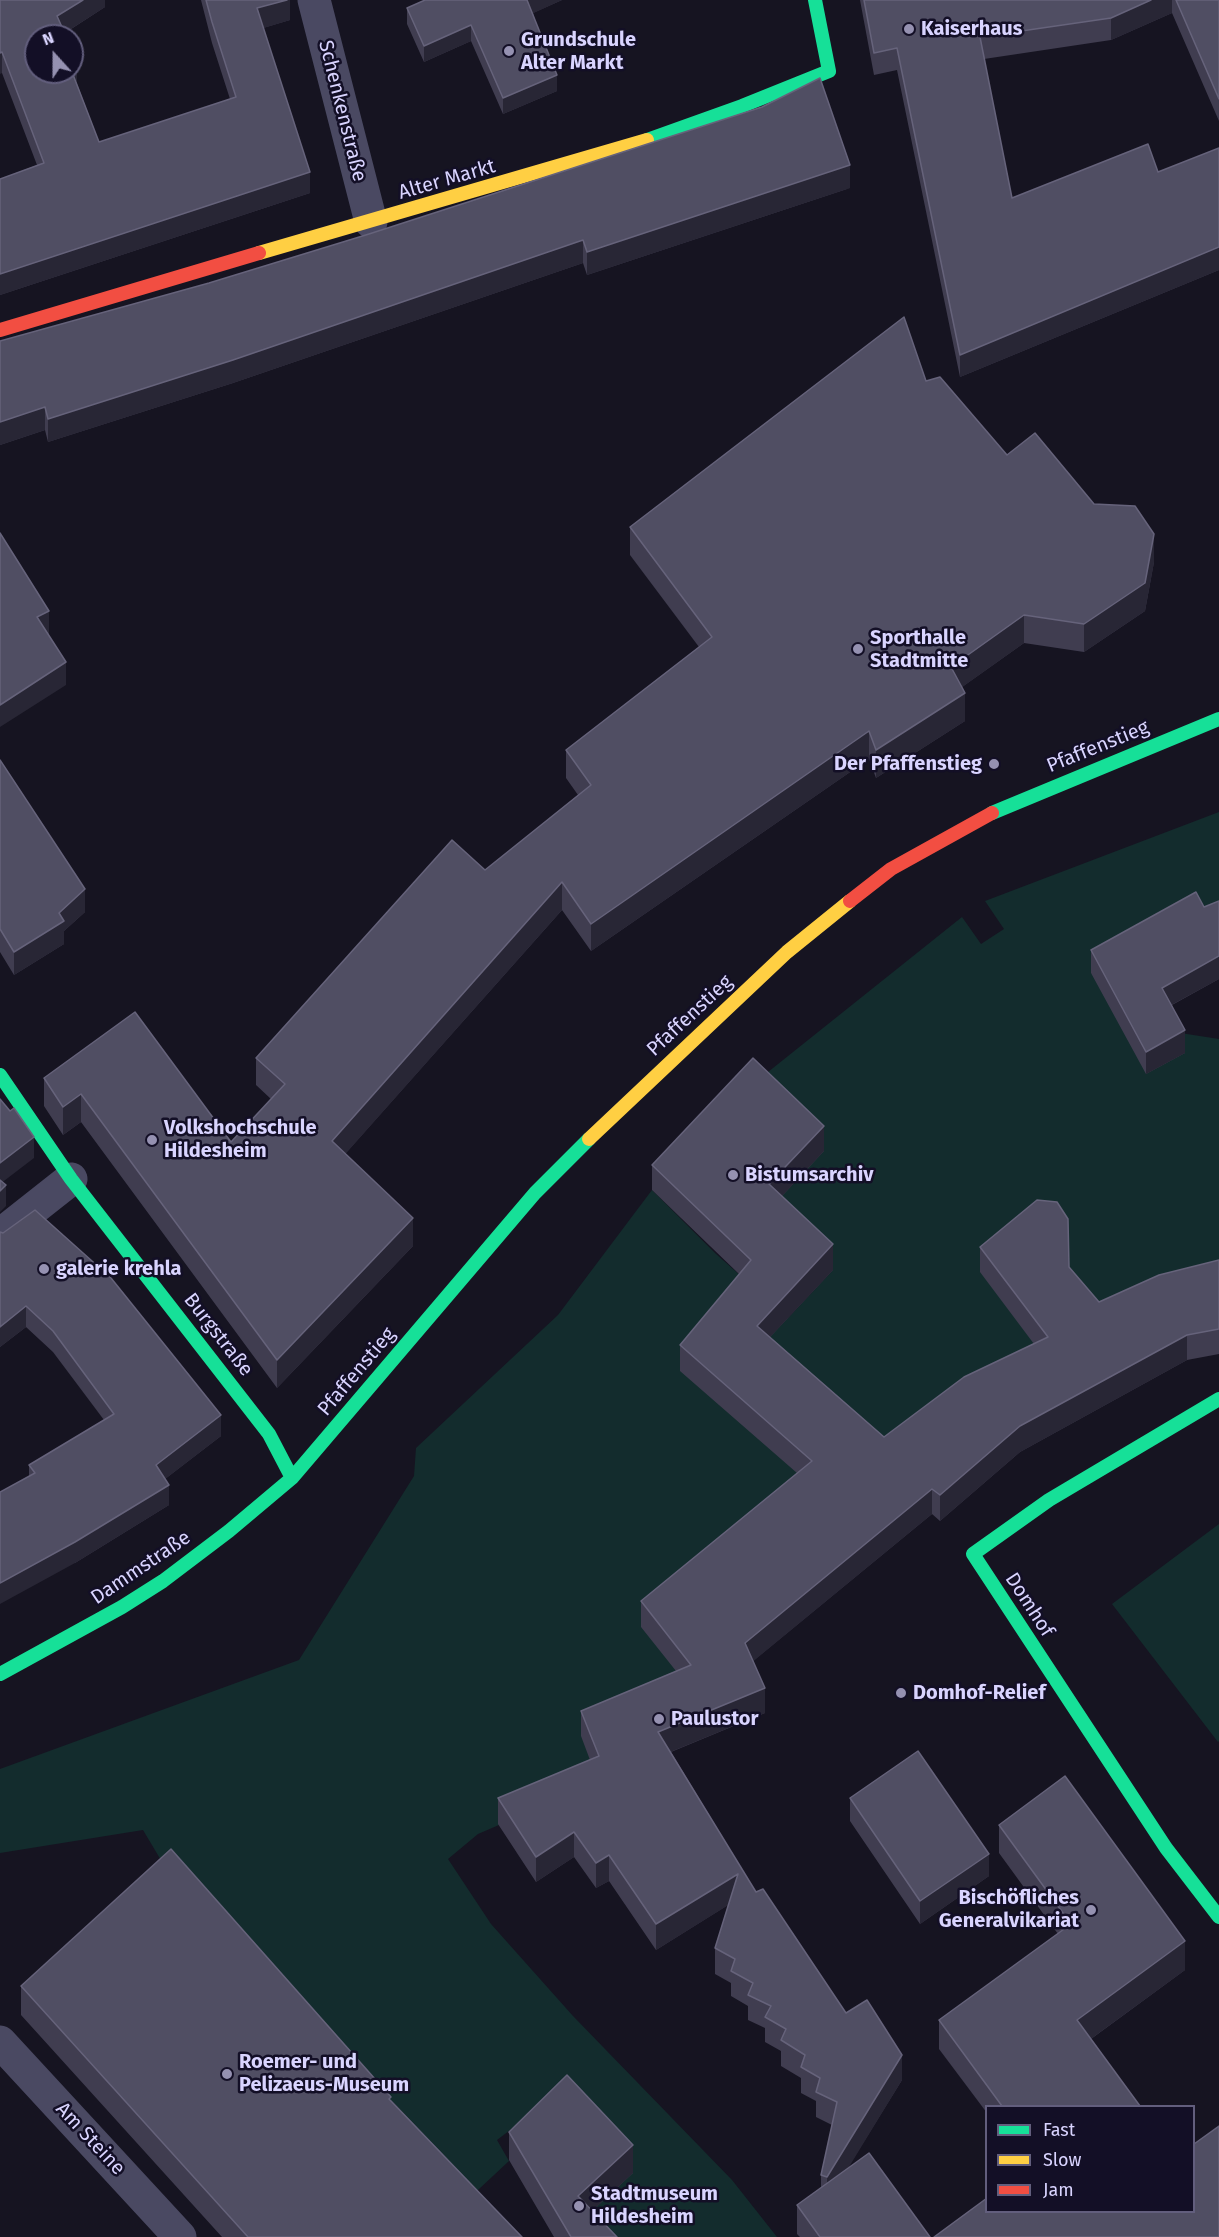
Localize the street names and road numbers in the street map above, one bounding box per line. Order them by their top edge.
street label: Schenkenstraße [313,38,371,184]
street label: Alter Markt [396,155,498,205]
street label: Pfaffenstieg [1043,716,1153,778]
street label: Pfaffenstieg [642,970,738,1062]
street label: Burgstraße [178,1289,258,1381]
street label: Pfaffenstieg [313,1323,401,1421]
street label: Dammstraße [87,1526,195,1610]
street label: Domhof [999,1568,1059,1642]
street label: Am Steine [50,2098,130,2180]

